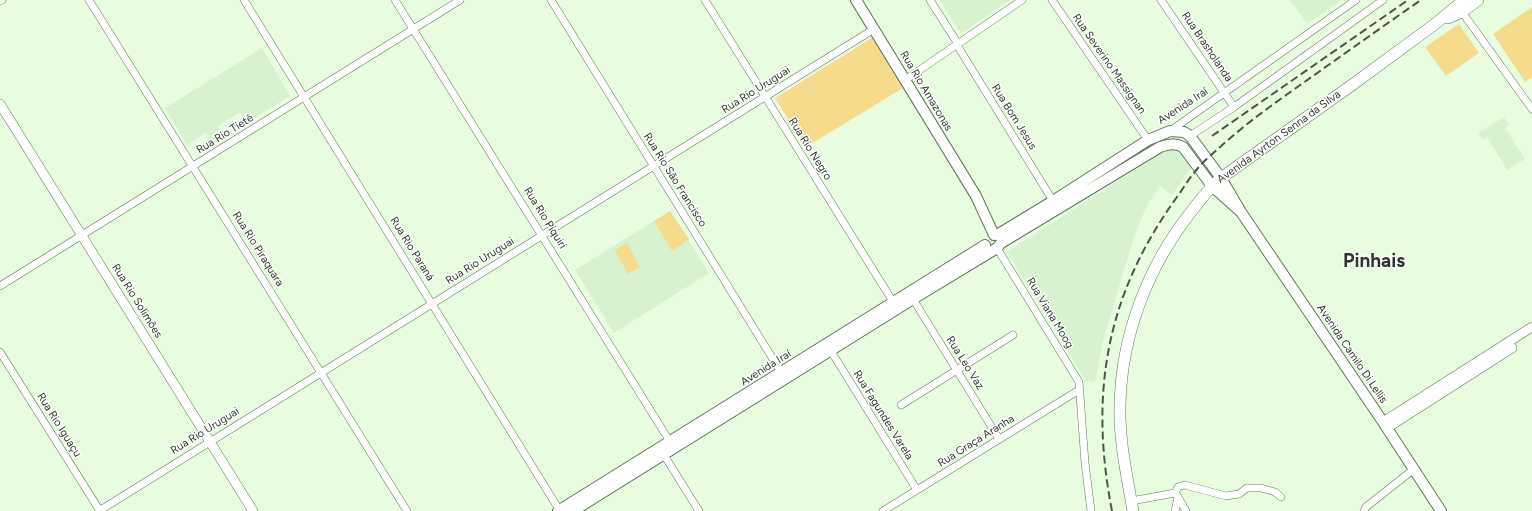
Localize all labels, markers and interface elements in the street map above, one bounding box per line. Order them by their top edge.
street label: Rua Brasholanda [1179,10,1235,84]
street label: Rua Severino Massignan [1069,11,1149,117]
street label: Rua Rio Amazonas [897,49,955,133]
street label: Rua Rio Uruguai [719,64,793,116]
street label: Rua Bom Jesus [989,82,1039,152]
street label: Avenida Iraí [1155,85,1211,127]
street label: Avenida Ayrton Senna da Silva [1215,88,1343,186]
street label: Rua Rio Tietê [194,111,256,157]
street label: Rua Rio Negro [786,115,834,183]
street label: Rua Rio São Francisco [641,130,709,230]
street label: Rua Rio Piquiri [521,185,569,251]
street label: Rua Rio Piraquara [230,209,286,289]
street label: Rua Rio Paraná [387,215,437,283]
street label: Rua Rio Uruguai [443,235,517,287]
district label: Pinhais [1343,250,1405,272]
street label: Rua Rio Solimões [109,262,165,340]
street label: Rua Viana Moog [1024,275,1076,351]
street label: Avenida Camilo Di Lellis [1314,302,1390,406]
street label: Rua Leo Vaz [943,334,987,392]
street label: Avenida Iraí [738,347,794,389]
street label: Rua Fagundes Varela [850,368,916,462]
street label: Rua Rio Iguaçu [34,390,84,460]
street label: Rua Rio Uruguai [168,405,242,457]
street label: Rua Graça Aranha [935,412,1017,470]

